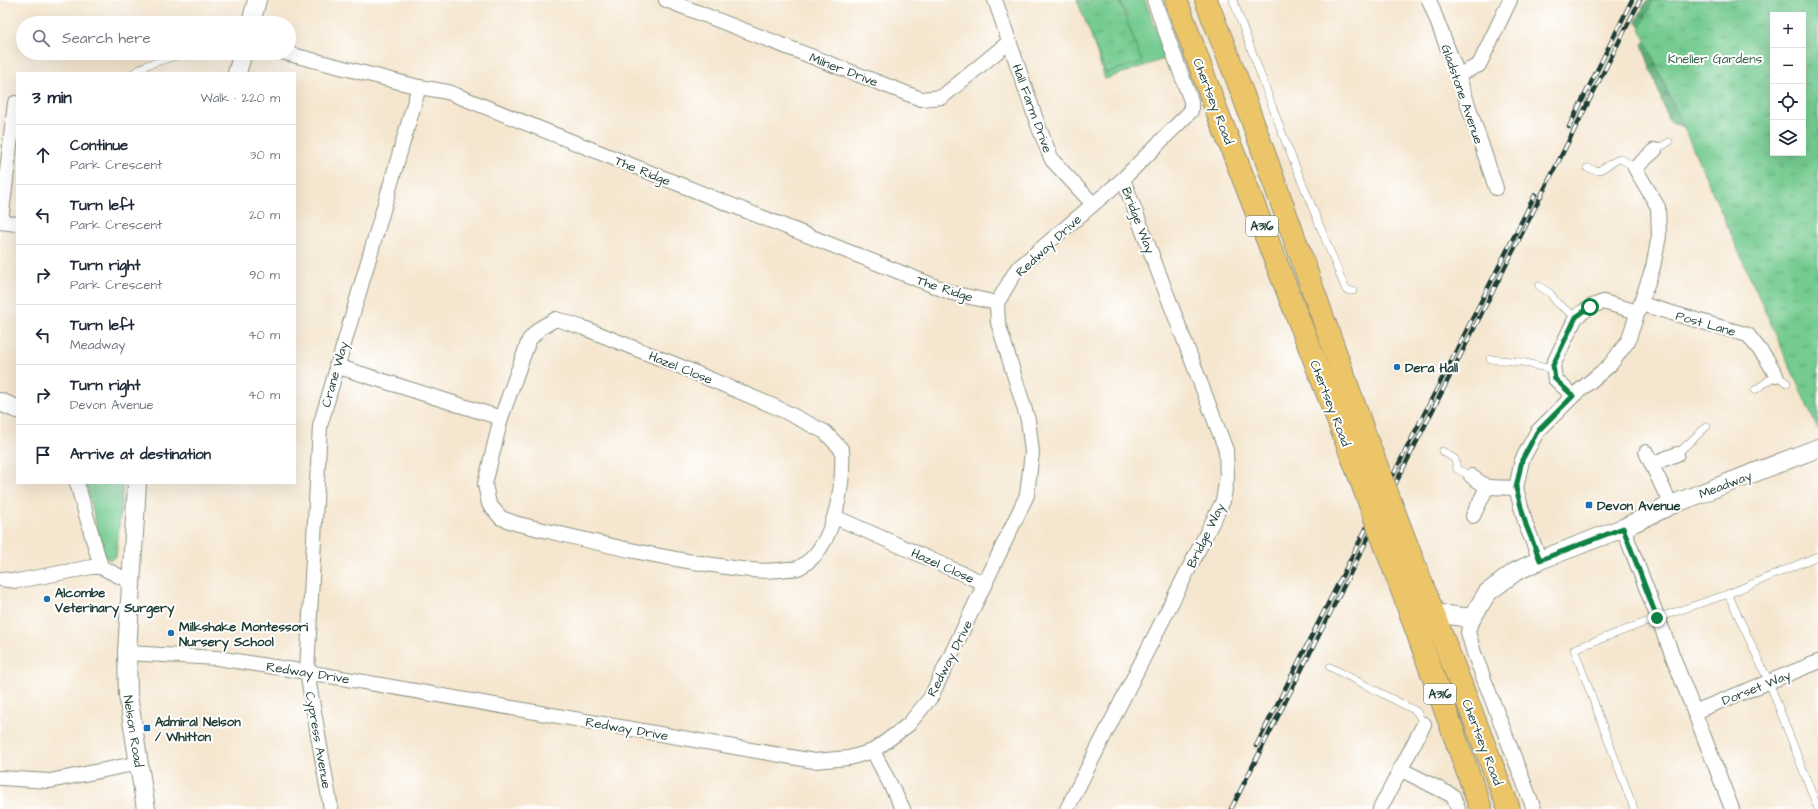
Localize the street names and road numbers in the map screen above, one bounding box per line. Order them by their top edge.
street label: Gladstone Avenue [1437,42,1488,147]
street label: Milner Drive [807,49,880,91]
street label: Chertsey Road [1187,56,1238,148]
street label: Hall Farm Drive [1008,61,1056,155]
street label: The Ridge [612,152,673,191]
street label: Bridge Way [1116,184,1159,257]
street label: Redway Drive [1012,211,1086,282]
road number: A316 [1246,216,1278,236]
street label: The Ridge [914,271,975,307]
street label: Post Lane [1674,307,1738,341]
street label: Crane Way [317,339,354,410]
street label: Hazel Close [646,347,715,389]
street label: Chertsey Road [1304,358,1355,450]
street label: Meadway [1696,467,1755,504]
street label: Bridge Way [1182,500,1230,571]
street label: Hazel Close [908,544,977,588]
street label: Redway Drive [923,617,978,700]
street label: Redway Drive [265,658,351,689]
street label: Dorset Way [1719,666,1794,711]
road number: A316 [1424,684,1456,704]
street label: Cypress Avenue [300,690,335,790]
street label: Nelson Road [118,694,148,769]
street label: Chertsey Road [1456,697,1507,789]
street label: Redway Drive [584,713,670,746]

